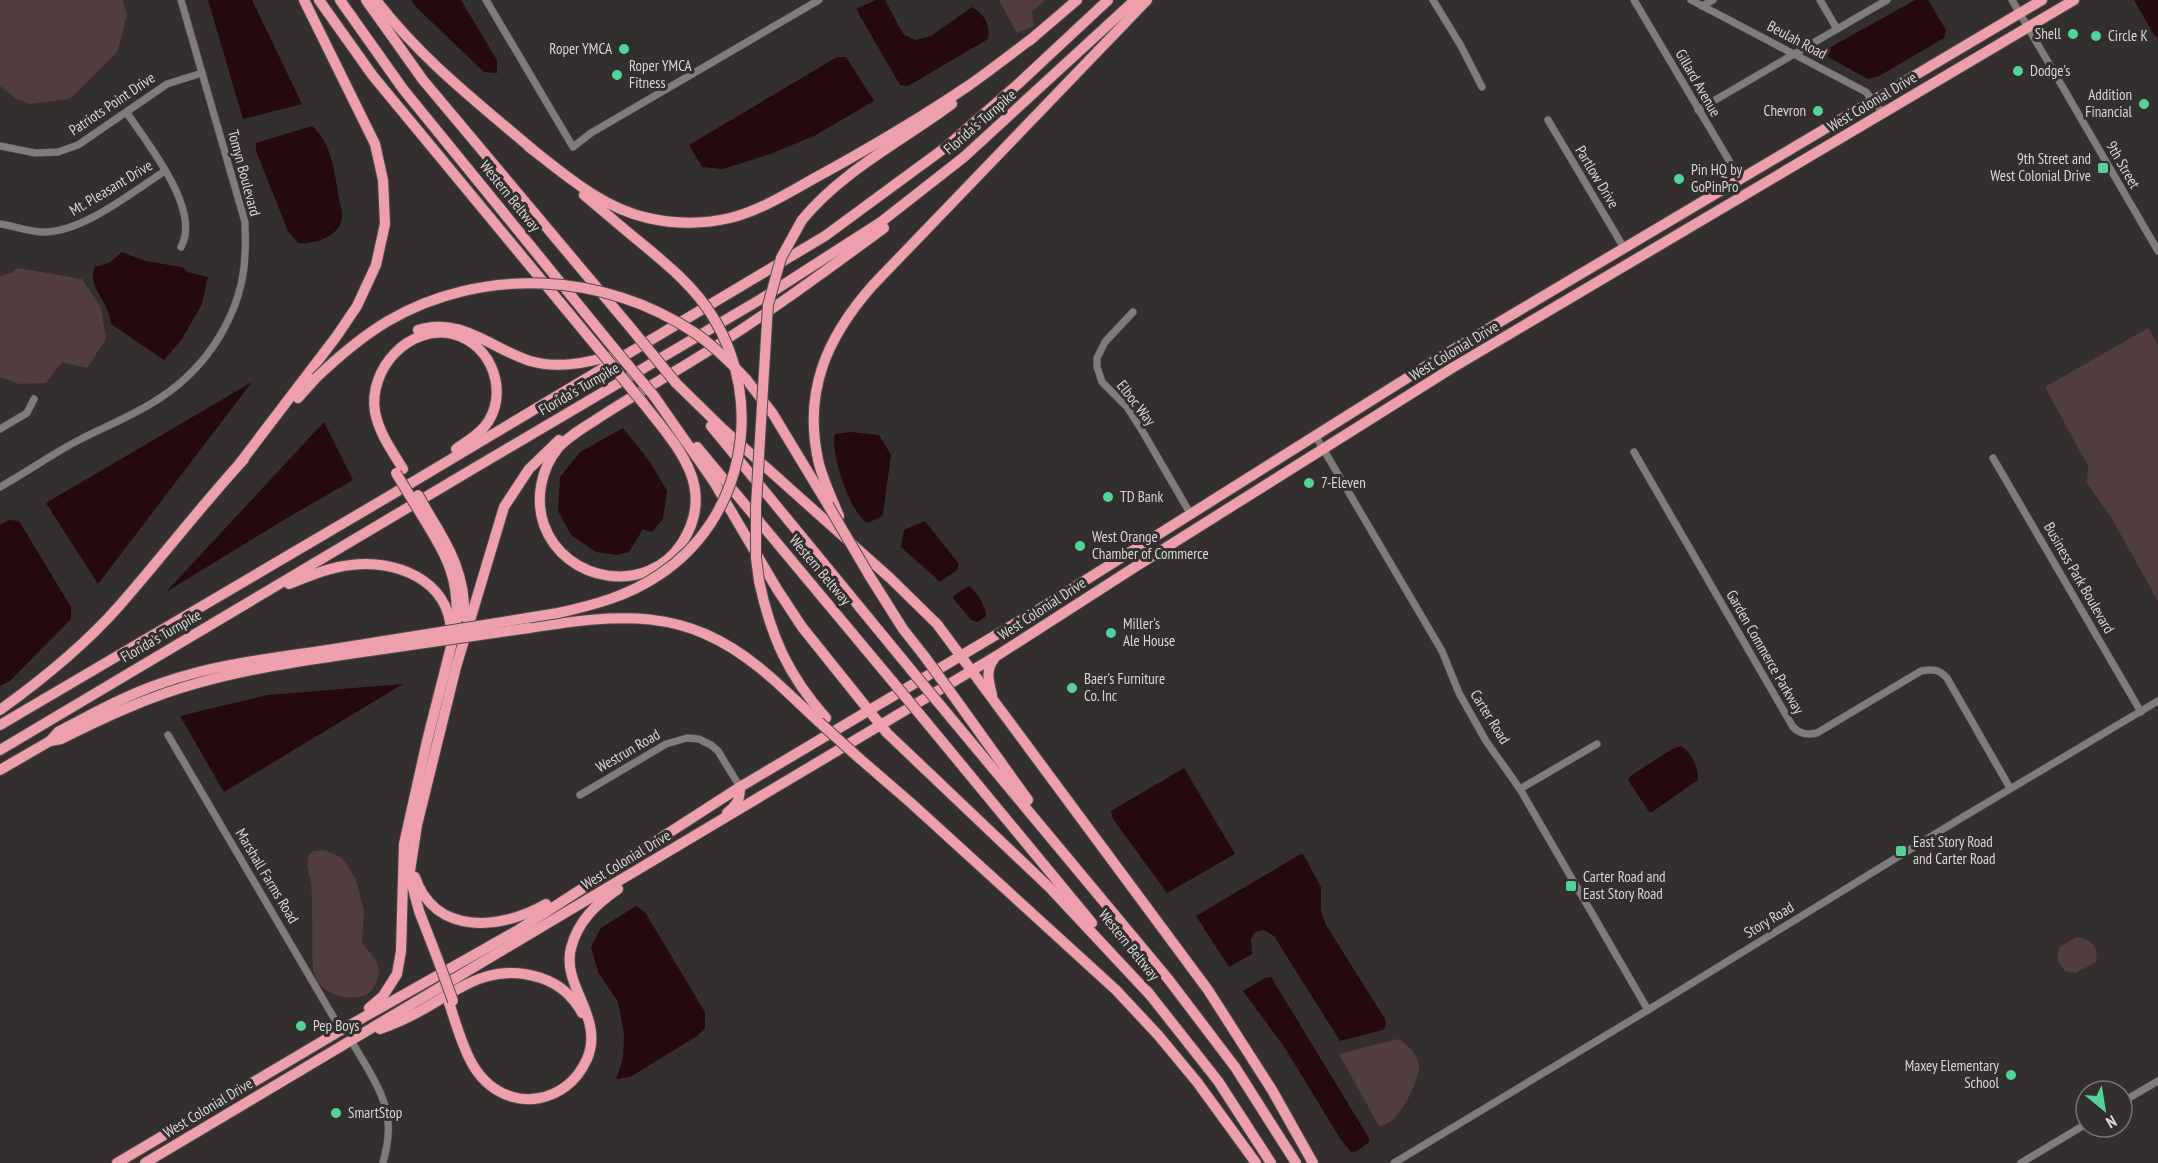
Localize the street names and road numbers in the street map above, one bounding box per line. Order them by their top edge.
street label: Beulah Road [1764,16,1830,63]
street label: Gillard Avenue [1671,46,1725,120]
street label: West Colonial Drive [1824,67,1920,136]
street label: Patriots Point Drive [65,68,158,139]
street label: Florida's Turnpike [939,85,1020,158]
street label: Tomyn Boulevard [224,128,265,218]
street label: 9th Street [2102,138,2145,192]
street label: Partlow Drive [1571,142,1624,212]
street label: Mt. Pleasant Drive [66,155,156,220]
street label: Western Beltway [476,156,545,235]
street label: West Colonial Drive [1406,316,1502,385]
street label: Florida's Turnpike [535,358,622,419]
street label: Elboc Way [1113,376,1160,429]
street label: Business Park Boulevard [2040,519,2119,637]
street label: Western Beltway [785,531,856,609]
street label: West Colonial Drive [994,573,1089,644]
street label: Garden Commerce Parkway [1722,586,1809,717]
street label: Florida's Turnpike [117,605,204,666]
street label: Carter Road [1466,686,1514,747]
street label: Westrun Road [592,725,663,777]
street label: Marshall Farms Road [232,825,303,927]
street label: West Colonial Drive [578,825,674,894]
street label: Story Road [1740,897,1797,942]
street label: Western Beltway [1095,905,1164,984]
street label: West Colonial Drive [160,1073,256,1142]

